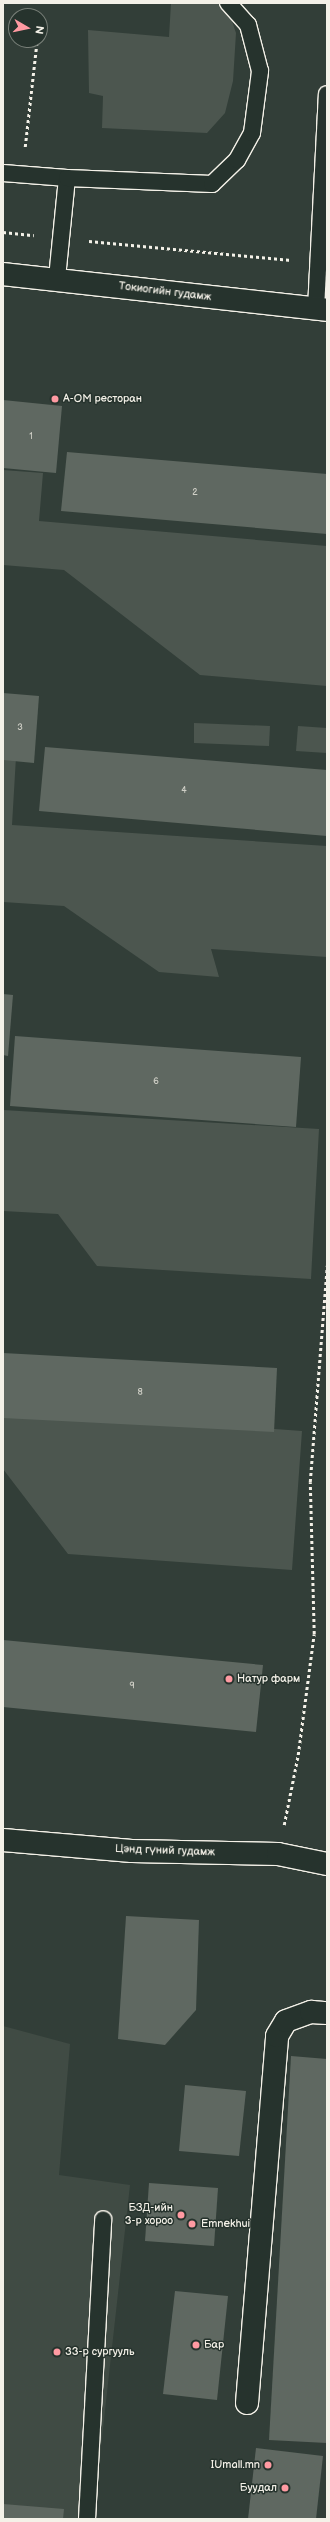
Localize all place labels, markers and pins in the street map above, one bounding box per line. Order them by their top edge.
place label: A-OM ресторан [63,392,142,406]
marker: A-OM ресторан [50,394,60,404]
place label: Натур фарм [237,1672,300,1686]
marker: Натур фарм [224,1674,234,1684]
place label: БЗД-ийн 3-р хороо [125,2202,173,2228]
marker: БЗД-ийн 3-р хороо [176,2210,186,2220]
place label: Emnekhui [201,2217,250,2231]
marker: Emnekhui [186,2218,198,2230]
place label: Бар [204,2338,224,2352]
marker: Бар [191,2340,201,2350]
place label: 33-р сургууль [65,2345,135,2359]
marker: 33-р сургууль [52,2347,62,2357]
place label: IUmall.mn [211,2458,260,2472]
marker: IUmall.mn [263,2460,273,2470]
place label: Буудал [240,2481,277,2495]
marker: Буудал [280,2483,290,2493]

